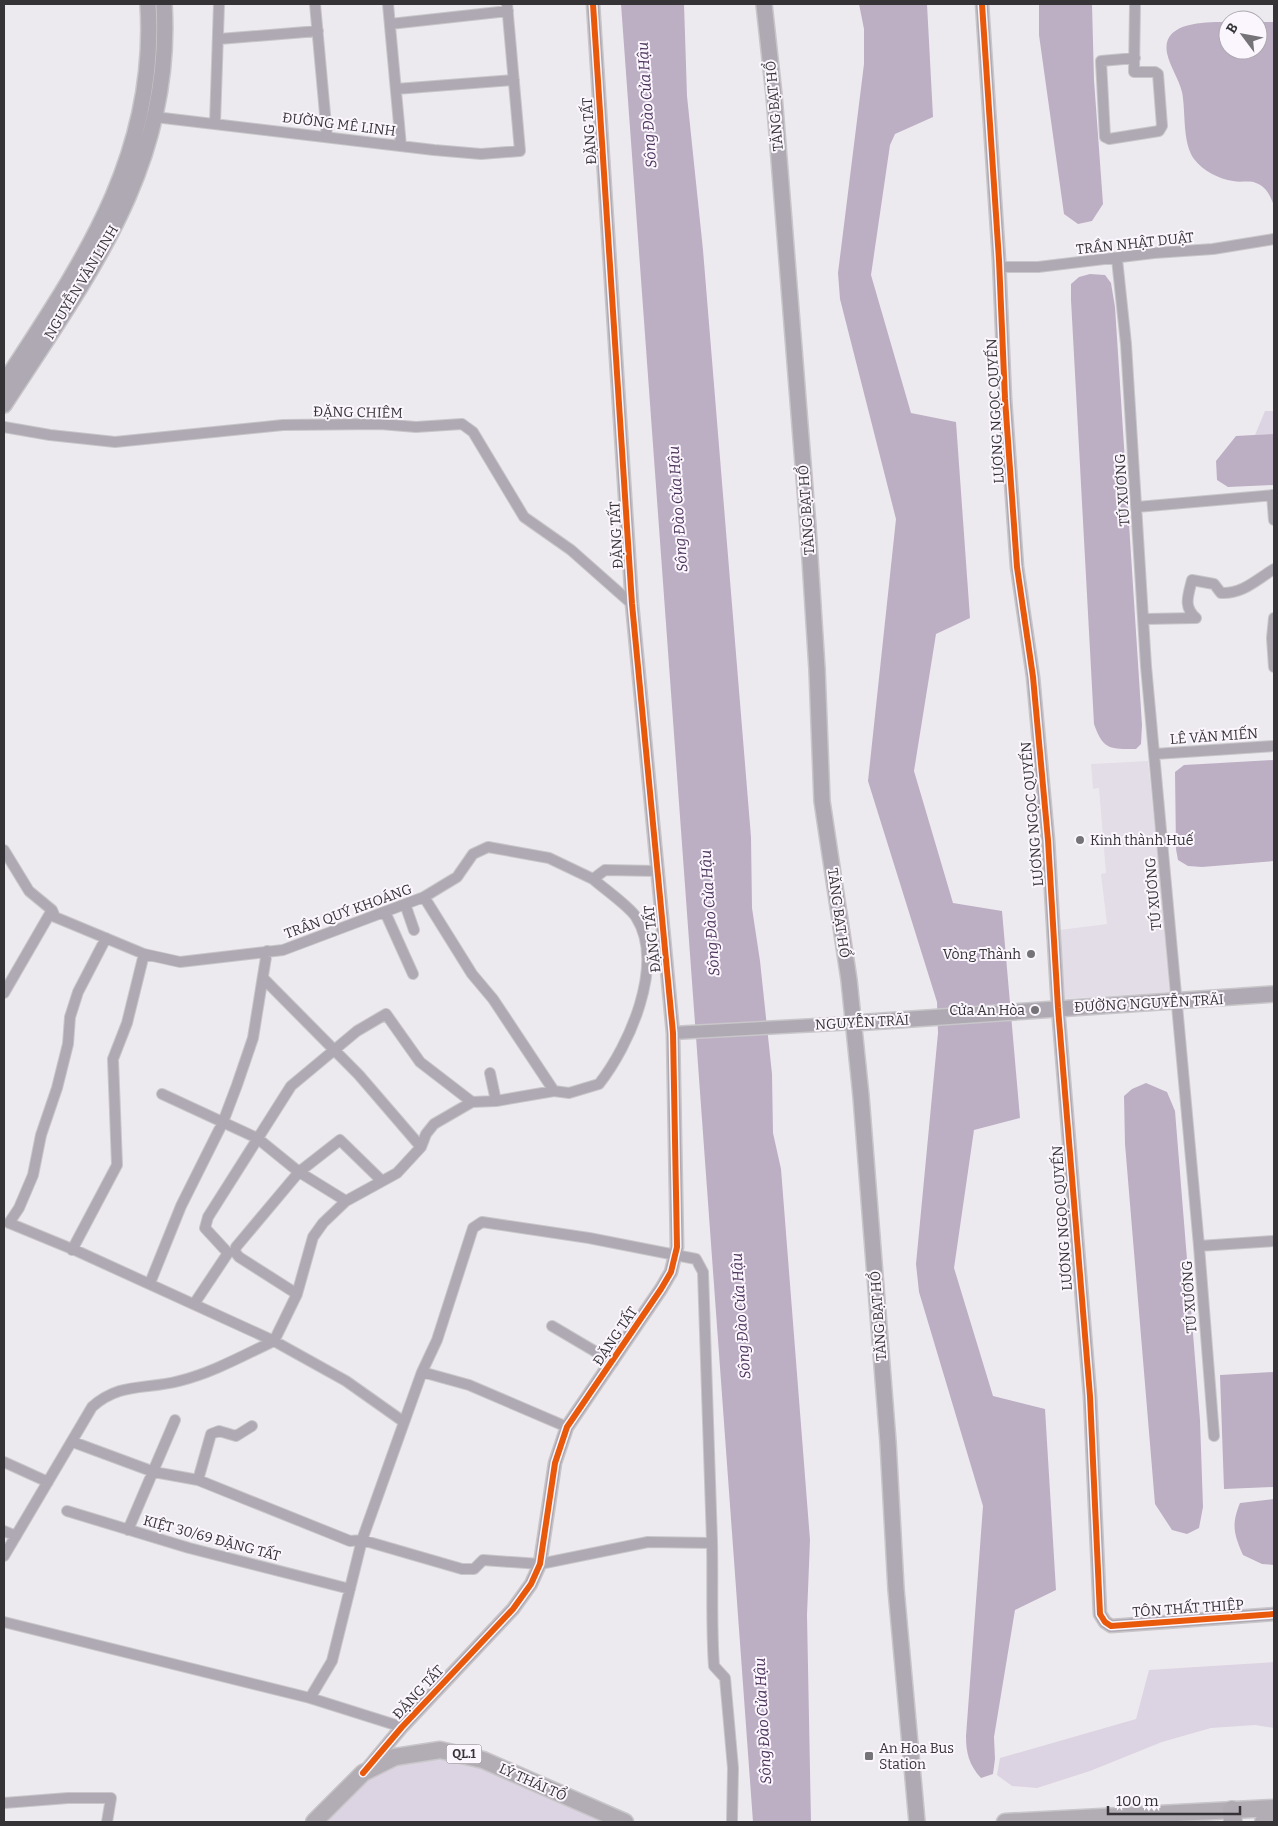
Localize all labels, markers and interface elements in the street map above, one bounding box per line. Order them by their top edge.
north arrow [1218,10,1268,60]
text: B [1223,20,1242,37]
water label: Sông Đào Cửa Hậu [634,41,660,169]
street label: TĂNG BẠT HỔ [759,60,787,152]
street label: ĐẶNG TẤT [577,97,600,165]
street label: ĐƯỜNG MÊ LINH [281,108,397,140]
street label: NGUYỄN VĂN LINH [39,221,122,342]
street label: TRẦN NHẬT DUẬT [1075,227,1195,258]
street label: LƯƠNG NGỌC QUYẾN [981,338,1008,484]
street label: ĐẶNG CHIÊM [313,402,403,422]
water label: Sông Đào Cửa Hậu [665,445,691,573]
street label: TÚ XƯƠNG [1110,453,1134,527]
street label: TĂNG BẠT HỔ [792,464,818,556]
street label: ĐẶNG TẤT [604,501,627,569]
street label: LÊ VĂN MIẾN [1169,723,1259,748]
street label: LƯƠNG NGỌC QUYẾN [1016,741,1047,887]
place label: Kinh thành Huế [1090,831,1194,849]
marker: Kinh thành Huế [1074,834,1086,846]
water label: Sông Đào Cửa Hậu [697,849,723,977]
street label: TÚ XƯƠNG [1141,857,1165,931]
street label: TĂNG BẠT HỔ [824,867,856,959]
street label: TRẦN QUÝ KHOÁNG [281,879,414,942]
street label: ĐẶNG TẤT [639,905,664,974]
place label: Vòng Thành [943,946,1021,963]
marker: Vòng Thành [1025,948,1037,960]
street label: ĐƯỜNG NGUYỄN TRÃI [1074,989,1224,1016]
place label: Cửa An Hòa [949,1002,1025,1019]
marker: Cửa An Hòa [1029,1004,1041,1016]
street label: NGUYỄN TRÃI [814,1010,910,1033]
street label: LƯƠNG NGỌC QUYẾN [1047,1145,1076,1291]
water label: Sông Đào Cửa Hậu [728,1252,754,1380]
street label: TÚ XƯƠNG [1177,1260,1201,1334]
street label: TĂNG BẠT HỔ [864,1270,890,1362]
street label: ĐẶNG TẤT [588,1302,641,1369]
street label: KIỆT 30/69 ĐẶNG TẤT [141,1510,283,1565]
street label: TÔN THẤT THIỆP [1132,1594,1244,1621]
water label: Sông Đào Cửa Hậu [751,1657,775,1785]
street label: ĐẶNG TẤT [388,1661,448,1723]
place label: An Hoa Bus Station [879,1740,954,1773]
road number: QL.1 [446,1745,482,1764]
marker: An Hoa Bus Station [863,1750,875,1762]
street label: LÝ THÁI TỔ [496,1757,571,1805]
scale bar [1108,1784,1240,1816]
text: 100 m [1116,1792,1159,1810]

